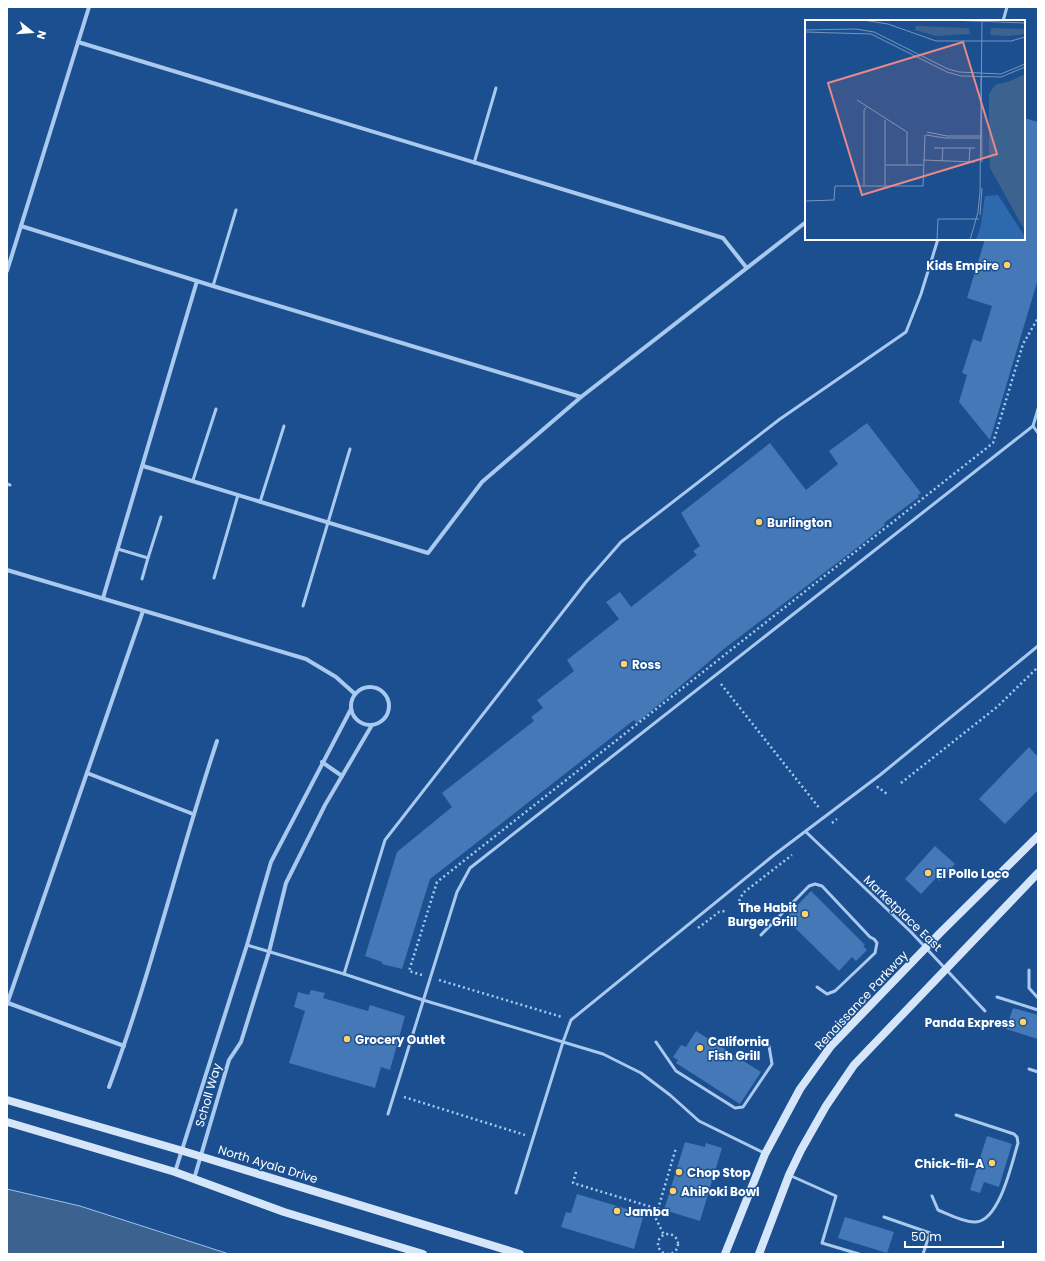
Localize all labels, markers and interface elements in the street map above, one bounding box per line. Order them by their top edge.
north arrow [12,12,52,52]
inset map [805,20,1025,240]
text: N [33,29,50,41]
place label: Kids Empire [926,257,1000,274]
marker: Kids Empire [1002,260,1012,270]
place label: Burlington [767,514,832,531]
marker: Burlington [754,517,764,527]
place label: Ross [632,656,661,673]
marker: Ross [619,659,629,669]
place label: El Pollo Loco [936,865,1010,882]
marker: El Pollo Loco [923,868,933,878]
street label: Marketplace East [860,871,946,955]
place label: The Habit Burger Grill [728,899,797,930]
marker: The Habit Burger Grill [800,909,810,919]
street label: Renaissance Parkway [810,946,912,1053]
place label: Panda Express [925,1014,1015,1031]
marker: Panda Express [1018,1017,1028,1027]
place label: Grocery Outlet [355,1031,445,1048]
place label: California Fish Grill [708,1033,769,1064]
marker: Grocery Outlet [342,1034,352,1044]
marker: California Fish Grill [695,1043,705,1053]
street label: Scholl Way [191,1061,225,1129]
street label: North Ayala Drive [216,1141,320,1187]
place label: Chick-fil-A [914,1155,984,1172]
marker: Chick-fil-A [987,1158,997,1168]
place label: Chop Stop [687,1164,751,1181]
marker: Chop Stop [674,1167,684,1177]
place label: AhiPoki Bowl [681,1183,760,1200]
marker: AhiPoki Bowl [668,1186,678,1196]
place label: Jamba [625,1203,669,1220]
marker: Jamba [612,1206,622,1216]
scale bar [905,1223,1003,1249]
text: 50 m [911,1228,942,1245]

